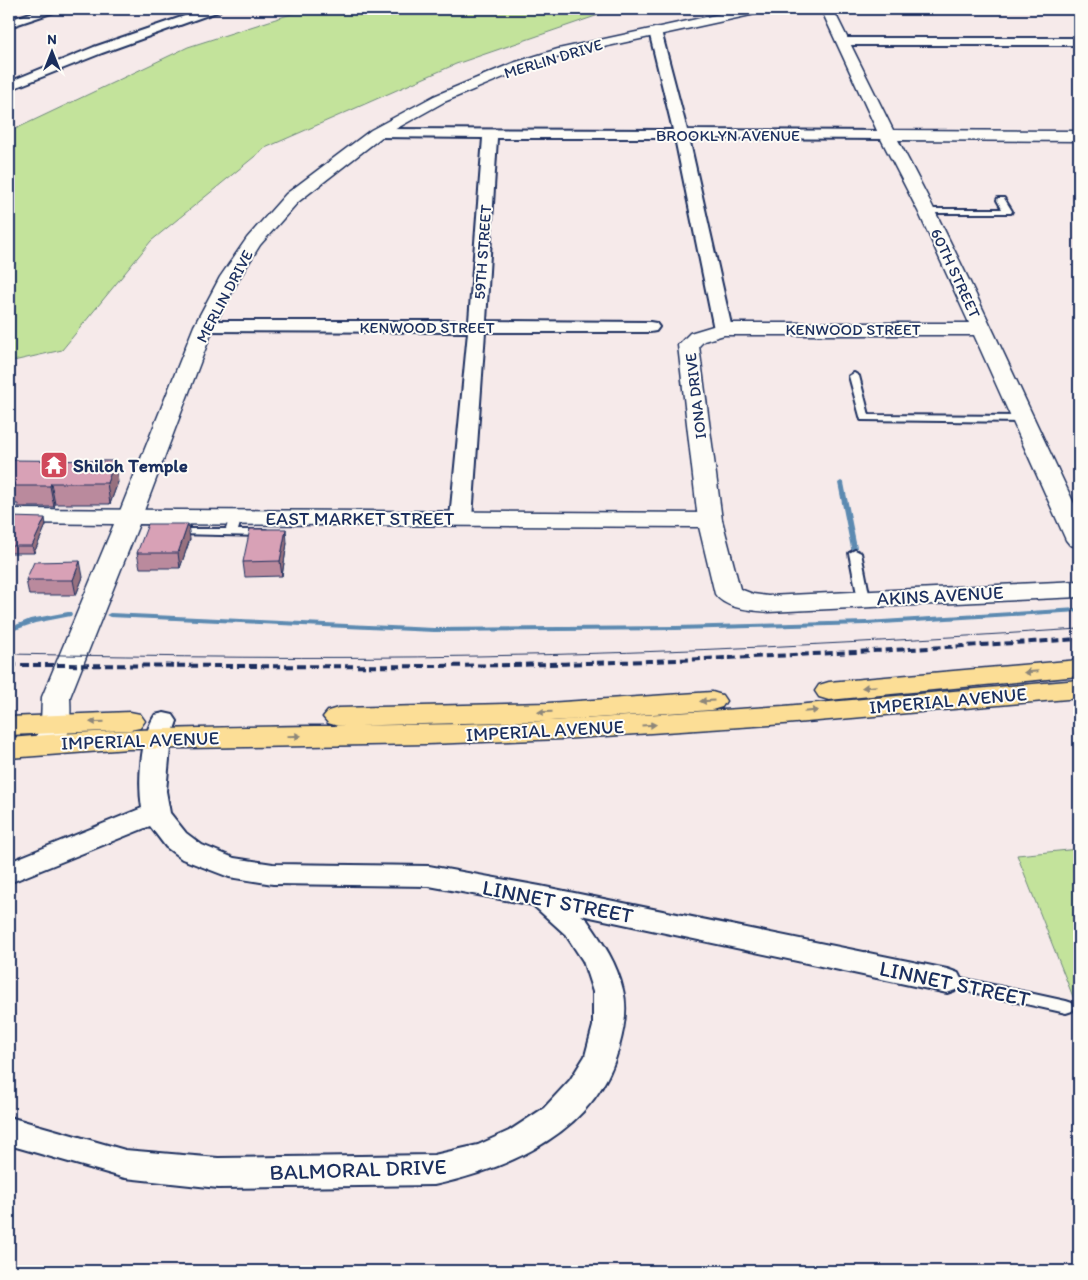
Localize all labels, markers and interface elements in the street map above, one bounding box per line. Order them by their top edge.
north arrow [28,28,78,78]
text: N [47,31,57,48]
street label: MERLIN DRIVE [502,34,605,83]
street label: BROOKLYN AVENUE [656,126,800,145]
street label: 59TH STREET [470,204,495,300]
street label: 60TH STREET [927,225,985,321]
street label: MERLIN DRIVE [192,247,257,346]
street label: KENWOOD STREET [359,318,495,337]
street label: KENWOOD STREET [785,320,921,339]
street label: IONA DRIVE [681,352,710,440]
temple icon: Shiloh Temple [39,450,69,480]
place label: Shiloh Temple [73,454,188,477]
street label: EAST MARKET STREET [266,507,455,530]
street label: AKINS AVENUE [876,581,1004,610]
one-way arrow [1022,669,1038,677]
street label: IMPERIAL AVENUE [868,682,1028,719]
one-way arrow [861,683,877,691]
one-way arrow [699,698,715,706]
one-way arrow [803,707,819,715]
one-way arrow [537,708,553,716]
street label: IMPERIAL AVENUE [465,715,625,746]
one-way arrow [89,718,105,726]
one-way arrow [641,720,657,728]
street label: IMPERIAL AVENUE [61,726,220,755]
one-way arrow [287,732,303,740]
street label: LINNET STREET [480,874,636,929]
street label: LINNET STREET [877,954,1033,1013]
street label: BALMORAL DRIVE [269,1153,447,1186]

